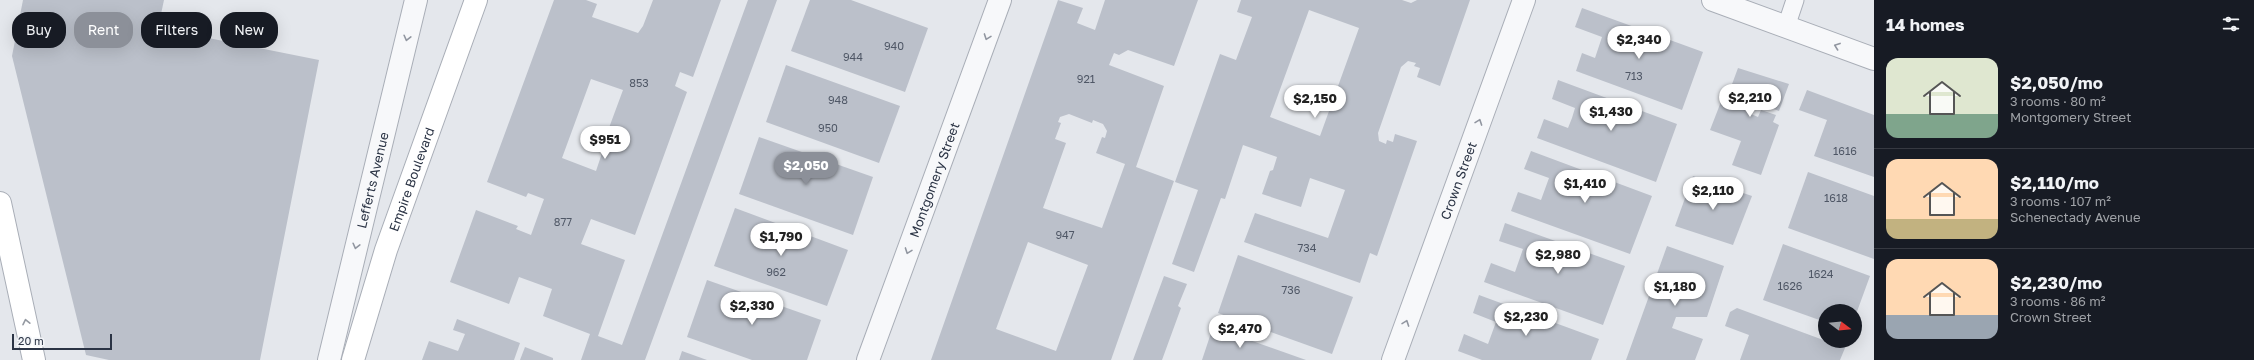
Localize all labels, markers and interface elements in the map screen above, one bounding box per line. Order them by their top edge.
chip: Buy [12,12,66,48]
chip: Rent [74,12,133,48]
chip: Filters [141,12,212,48]
chip: New [220,12,278,48]
icon: filters [2220,13,2242,35]
text: 14 homes [1886,14,1965,35]
pin: $2,340 [1606,26,1672,60]
text: $2,340 [1616,31,1662,47]
one-way arrow [983,33,992,40]
one-way arrow [403,34,412,41]
house number: 940 [884,39,904,52]
one-way arrow [1834,42,1841,50]
house number: 944 [843,50,863,63]
house number: 713 [1625,69,1643,82]
house number: 921 [1077,72,1095,85]
text: $2,050/mo [2010,72,2103,93]
icon: home [1918,74,1966,122]
house number: 853 [629,76,649,89]
pin: $2,210 [1717,84,1783,118]
pin: $2,150 [1282,85,1348,119]
text: $2,210 [1728,89,1772,105]
text: $2,150 [1293,90,1337,106]
house number: 948 [828,93,848,106]
text: 3 rooms · 80 m² [2010,93,2106,109]
pin: $1,430 [1578,98,1644,132]
text: $1,430 [1589,103,1633,119]
text: Montgomery Street [2010,109,2131,125]
one-way arrow [1475,119,1483,126]
street label: Montgomery Street [906,120,963,240]
house number: 950 [818,121,838,134]
street label: Empire Boulevard [385,125,438,234]
pin: $951 [581,126,629,160]
street label: Lefferts Avenue [353,130,392,230]
text: $951 [589,131,621,147]
street label: Crown Street [1437,139,1480,222]
house number: 1616 [1833,144,1857,157]
pin: $2,050 [773,152,839,186]
text: $2,050 [783,157,829,173]
pin: $1,410 [1552,170,1618,204]
text: $2,110/mo [2010,172,2099,193]
text: $1,410 [1564,175,1606,191]
icon: home [1918,175,1966,223]
pin: $2,110 [1680,177,1746,211]
text: $2,110 [1692,182,1734,198]
house number: 1618 [1824,191,1848,204]
text: 3 rooms · 107 m² [2010,193,2111,209]
text: Schenectady Avenue [2010,209,2141,225]
house number: 877 [554,215,572,228]
pin: $1,790 [748,223,814,257]
text: $1,790 [759,228,803,244]
house number: 947 [1055,228,1075,241]
house number: 734 [1298,241,1317,254]
pin: $2,980 [1525,241,1591,275]
one-way arrow [353,243,361,249]
text: $2,980 [1535,246,1581,262]
one-way arrow [905,247,913,254]
house number: 962 [766,265,786,278]
house number: 1624 [1808,267,1834,280]
text: $2,230/mo [2010,272,2102,293]
pin: $1,180 [1642,273,1708,307]
icon: home [1918,275,1966,323]
text: $1,180 [1653,278,1697,294]
house number: 1626 [1777,279,1803,292]
house number: 736 [1282,283,1301,296]
pin: $2,330 [719,292,785,326]
text: 3 rooms · 86 m² [2010,293,2105,309]
text: $2,330 [729,297,775,313]
pin: $2,230 [1493,303,1559,337]
north arrow [1818,304,1862,348]
map controls [1818,304,1862,348]
text: $2,230 [1503,308,1549,324]
text: Crown Street [2010,309,2092,325]
pin: $2,470 [1207,315,1273,349]
one-way arrow [22,319,30,325]
text: $2,470 [1218,320,1262,336]
one-way arrow [1402,320,1410,327]
scale bar [12,332,112,351]
text: 20 m [18,334,44,347]

